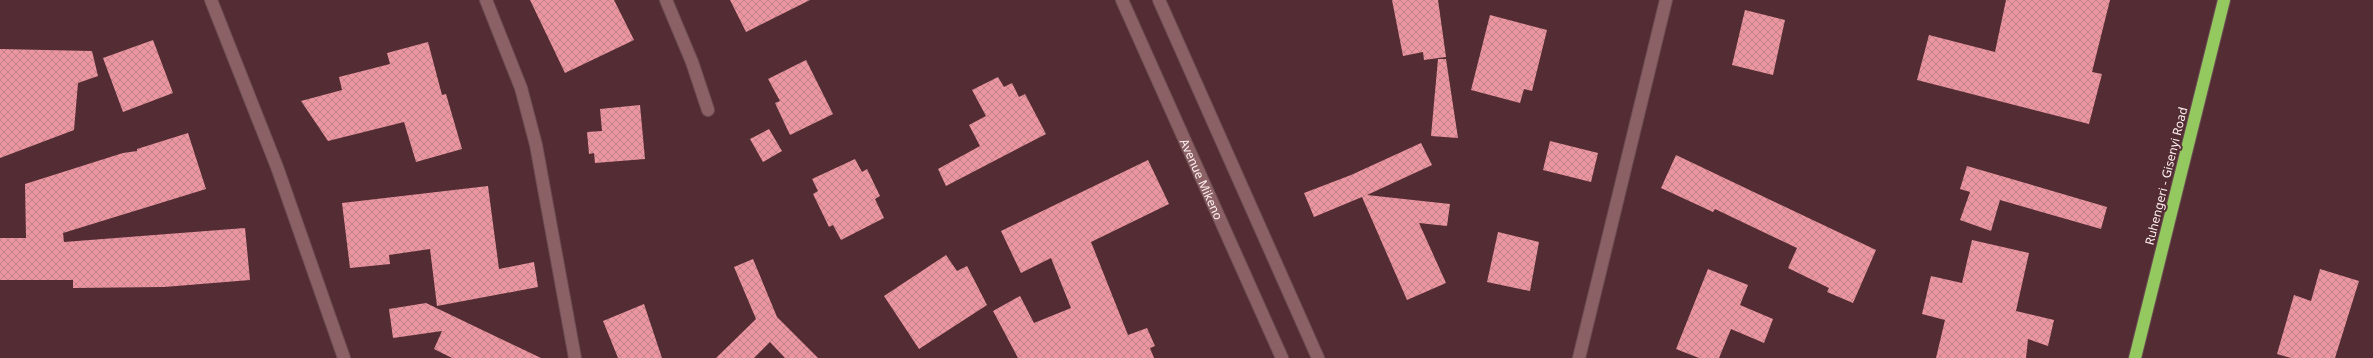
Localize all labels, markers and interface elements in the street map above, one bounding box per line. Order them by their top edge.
street label: Ruhengeri - Gisenyi Road [2141,105,2191,247]
street label: Avenue Mikeno [1176,136,1228,222]

